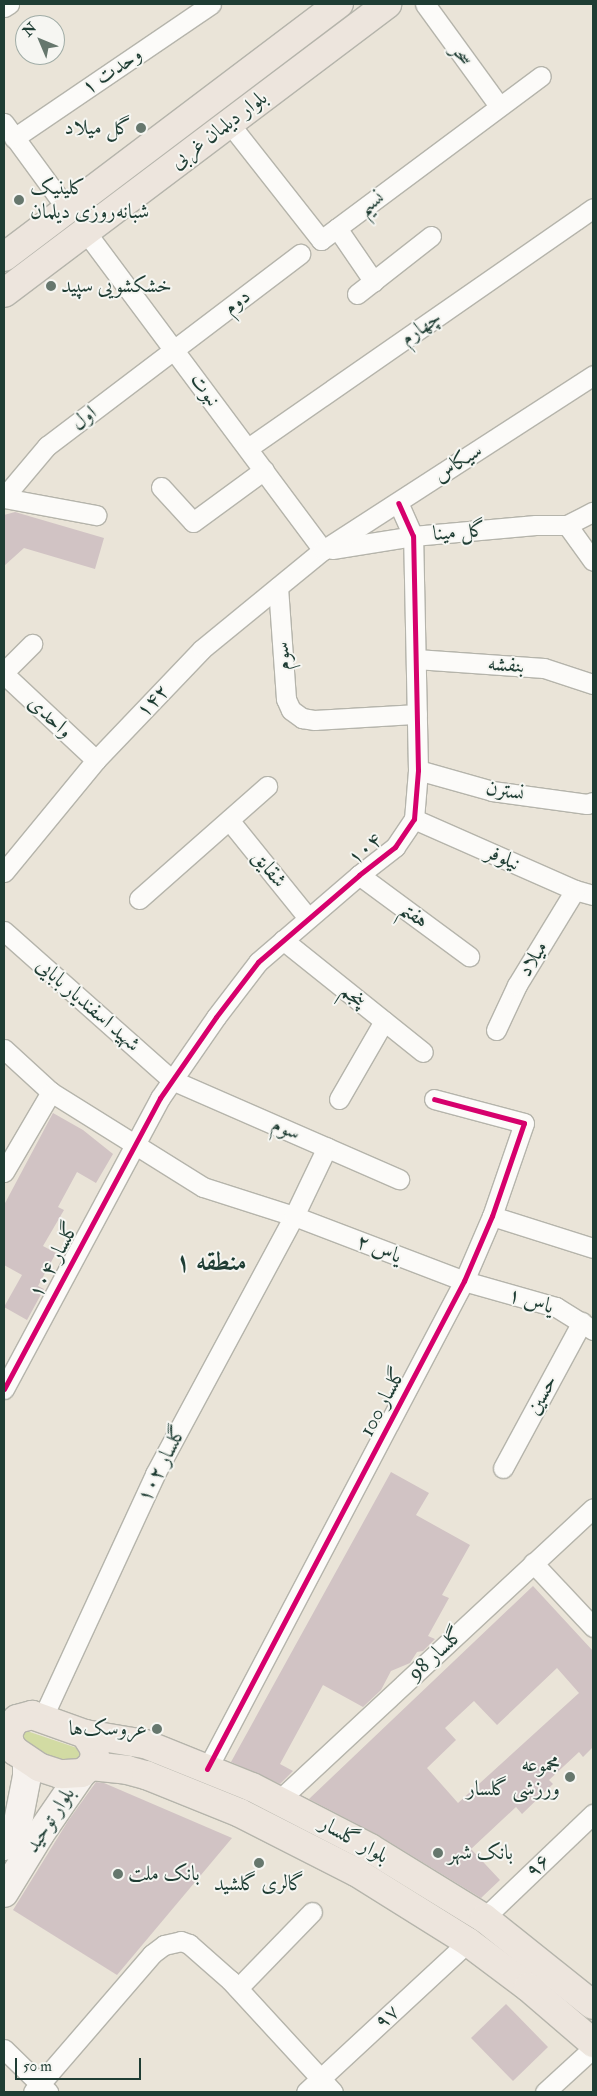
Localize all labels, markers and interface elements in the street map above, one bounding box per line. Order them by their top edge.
north arrow [15,15,65,65]
text: N [19,19,40,40]
street label: سحر [445,39,479,71]
street label: وحدت ۱ [77,42,147,100]
street label: بلوار دیلمان غربی [165,85,273,175]
place label: گل میلاد [64,115,131,141]
marker: گل میلاد [135,122,147,134]
place label: کلینیک شبانه‌روزی دیلمان [30,175,150,225]
street label: نسیم [353,185,389,221]
marker: کلینیک شبانه‌روزی دیلمان [12,193,26,207]
place label: خشکشویی سپید [61,273,172,299]
marker: خشکشویی سپید [45,280,57,292]
street label: دوم [218,284,256,320]
street label: چهارم [395,305,447,351]
street label: نبوت [184,368,226,412]
street label: اول [66,400,102,436]
street label: سیکاس [429,438,487,488]
street label: گل مینا [432,517,486,547]
street label: سوم [269,641,297,671]
street label: بنفشه [487,651,525,679]
street label: ۱۴۲ [131,679,175,723]
street label: واحدی [23,690,77,744]
street label: نسترن [484,775,526,807]
street label: ۱۰۴ [343,828,387,870]
street label: نیلوفر [482,839,524,877]
street label: شقایق [246,845,292,893]
street label: هفتم [395,896,433,934]
street label: میلاد [513,937,553,981]
street label: شهید اسفندیار بابایی [31,953,145,1057]
street label: پنجم [335,978,371,1014]
street label: سوم [268,1112,304,1146]
street label: گلسار ۱۰۴ [23,1218,85,1302]
street label: یاس ۲ [353,1229,405,1269]
district label: منطقه ۱ [175,1247,247,1279]
street label: یاس ۱ [505,1282,557,1320]
street label: گلسار 100 [354,1363,412,1441]
street label: حسین [521,1371,563,1419]
street label: گلسار ۱۰۲ [132,1421,192,1507]
street label: گلسار 98 [403,1622,469,1686]
place label: عروسک‌ها [69,1716,147,1742]
marker: عروسک‌ها [151,1723,163,1735]
place label: مجموعه ورزشی گلسار [466,1752,560,1802]
marker: مجموعه ورزشی گلسار [564,1771,576,1783]
street label: بلوار توحید [19,1782,81,1858]
street label: بلوار گلسار [315,1811,393,1869]
place label: بانک شهر [448,1840,513,1866]
marker: بانک شهر [432,1847,444,1859]
street label: ۹۶ [520,1848,556,1884]
marker: گالری گلشید [253,1857,265,1869]
place label: بانک ملت [128,1861,200,1887]
marker: بانک ملت [112,1868,124,1880]
place label: گالری گلشید [214,1871,304,1897]
street label: ۹۷ [369,1999,405,2035]
scale bar [18,2048,144,2080]
text: 50 m [23,2057,52,2076]

